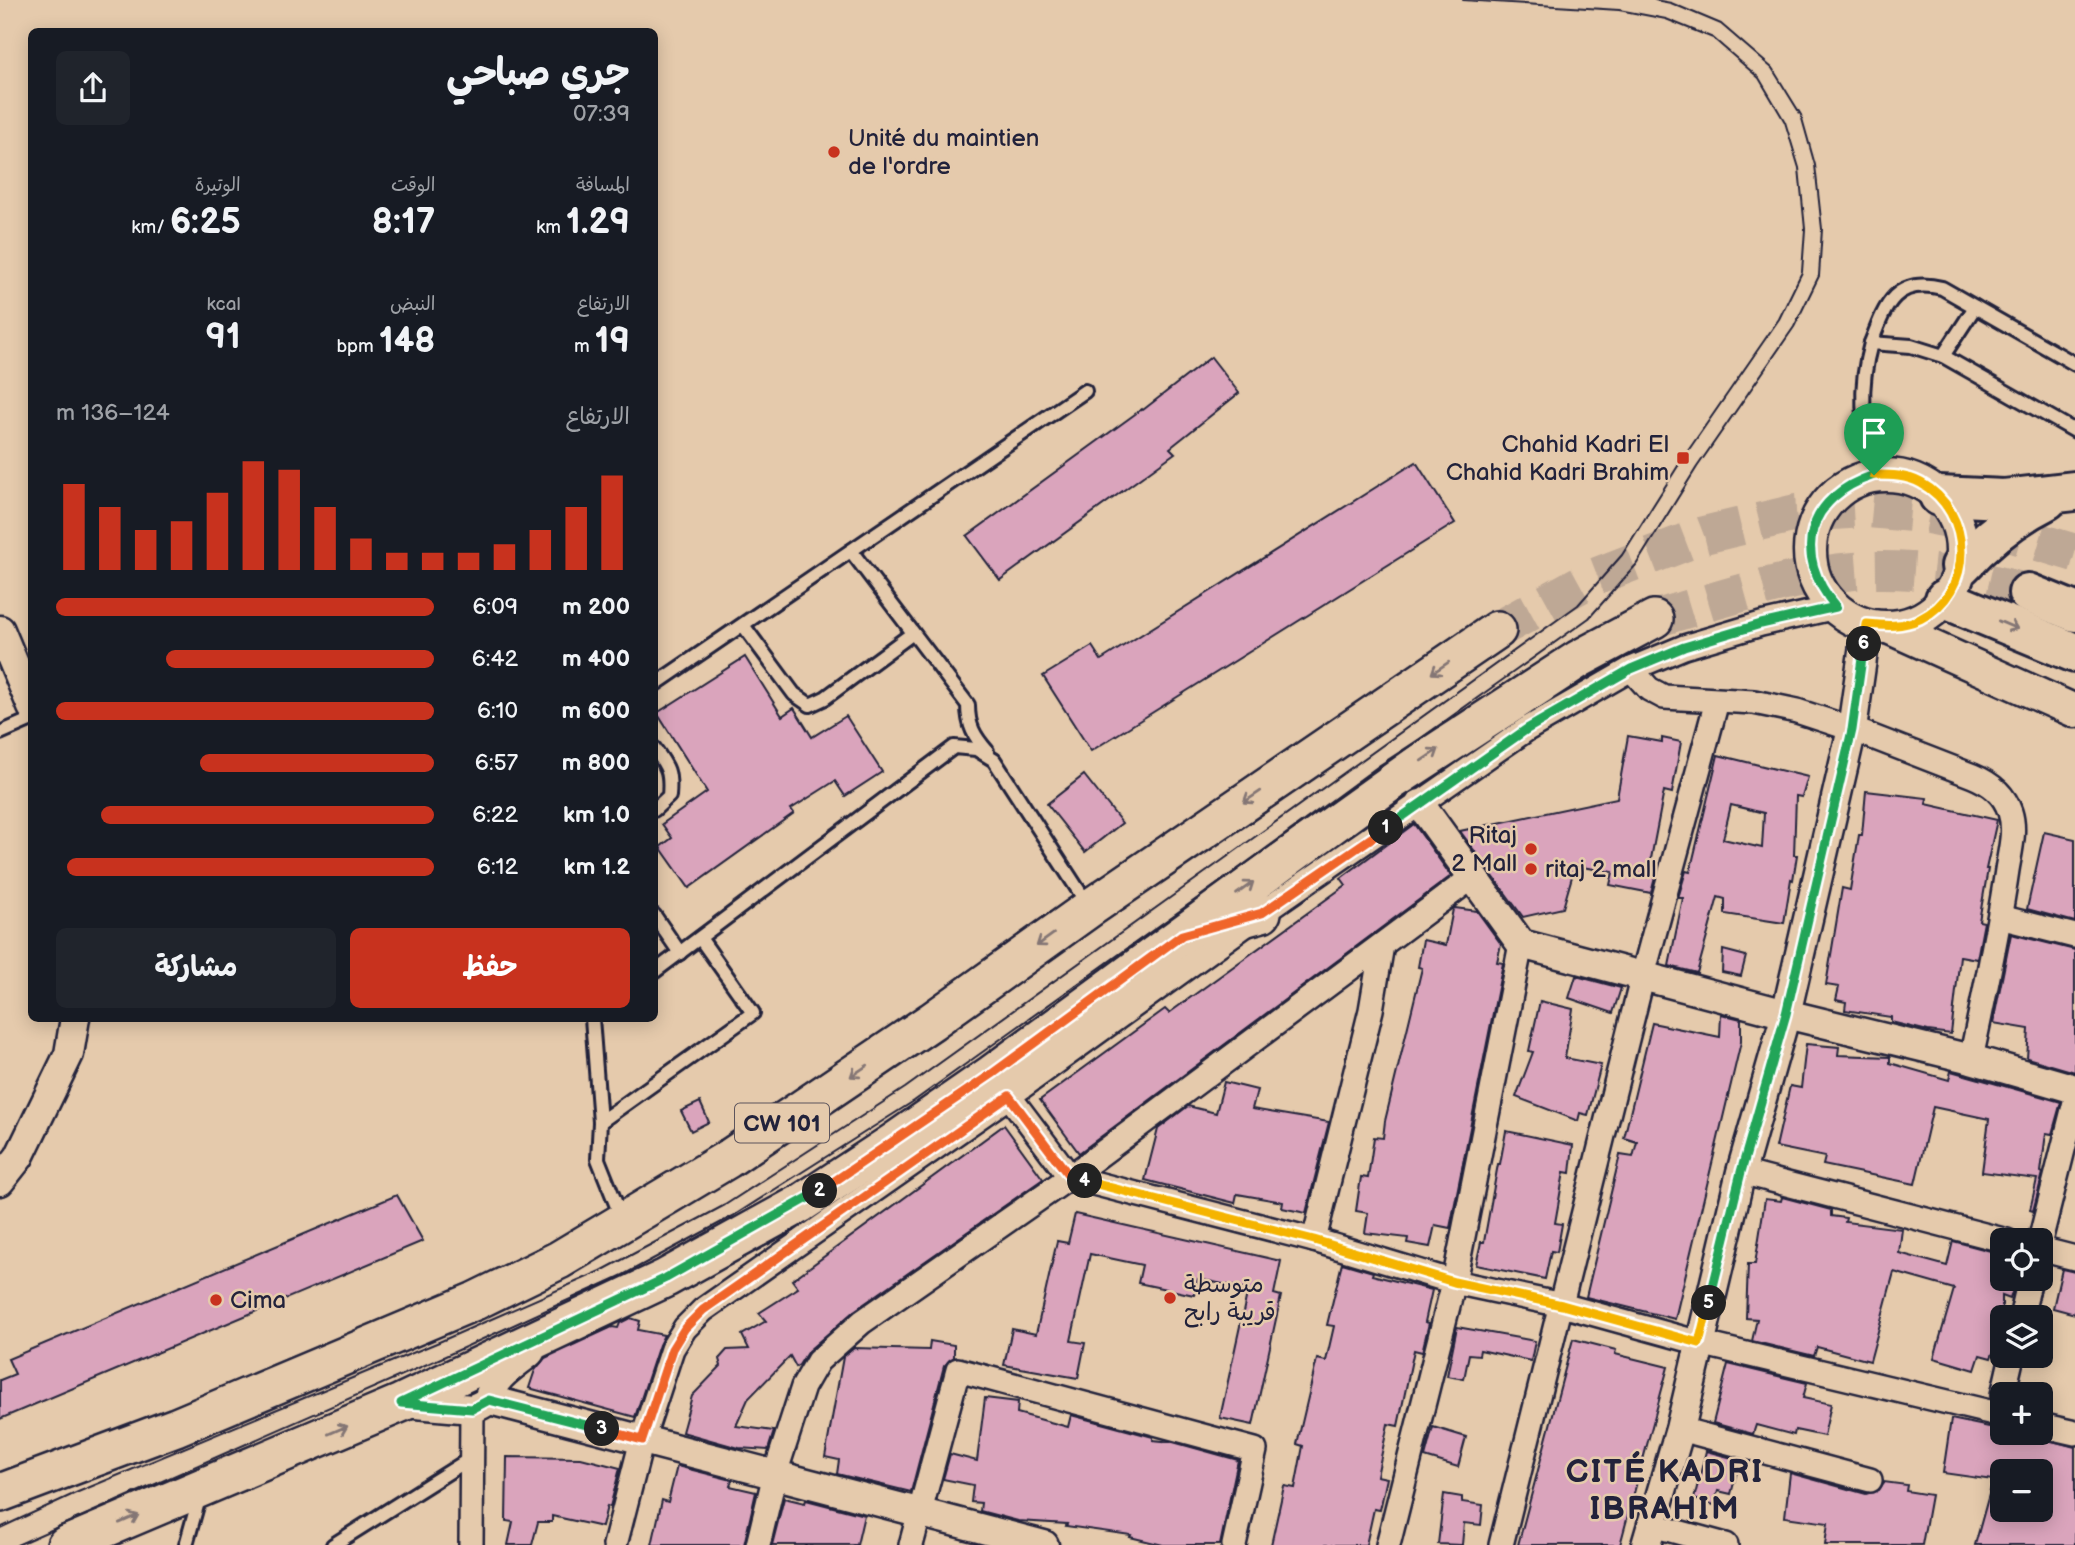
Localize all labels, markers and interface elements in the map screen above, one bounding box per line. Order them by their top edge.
button: share [56,51,130,125]
text: جري صباحي [446,51,630,96]
text: 07:39 [573,100,630,128]
place label: Unité du maintien de l'ordre [848,124,1039,181]
marker: Unité du maintien de l'ordre [826,144,842,160]
text: الوتيرة [195,174,241,197]
text: الوقت [391,174,435,197]
text: المسافة [576,174,630,197]
text: 6:25 [170,201,241,244]
text: 8:17 [372,201,435,244]
text: 1.29 [566,201,630,244]
text: /km [131,216,170,239]
text: km [536,216,566,239]
text: kcal [207,293,241,316]
text: النبض [390,293,435,316]
text: الارتفاع [577,293,630,316]
text: 91 [205,316,241,359]
text: 148 [379,320,435,363]
text: 19 [595,320,630,363]
text: bpm [336,335,379,358]
text: m [574,335,595,358]
text: 124–136 m [56,399,170,427]
text: الارتفاع [566,403,630,431]
pin [1844,403,1904,475]
icon: arrive [1855,414,1893,452]
place label: Chahid Kadri El Chahid Kadri Brahim [1446,430,1669,487]
marker: Chahid Kadri El Chahid Kadri Brahim [1675,450,1691,466]
text: 6:09 [472,593,518,621]
text: 200 m [562,593,630,621]
one-way arrow [1997,619,2018,632]
pin: 6 [1846,626,1882,662]
text: 6 [1858,632,1869,655]
text: 6:42 [472,645,518,673]
text: 400 m [562,645,630,673]
one-way arrow [1431,661,1450,675]
text: 6:10 [477,697,518,725]
text: 600 m [562,697,630,725]
one-way arrow [1420,748,1439,763]
text: 6:57 [475,749,518,777]
text: 800 m [562,749,630,777]
one-way arrow [1243,790,1262,804]
text: 6:22 [472,801,518,829]
text: 1.0 km [563,801,630,829]
pin: 1 [1368,810,1404,846]
text: 1 [1382,816,1390,839]
place label: Ritaj 2 Mall [1451,821,1517,878]
marker: Ritaj 2 Mall [1523,841,1539,857]
text: 6:12 [477,853,518,881]
text: 1.2 km [564,853,630,881]
place label: ritaj 2 mall [1545,855,1656,884]
marker: ritaj 2 mall [1523,861,1539,877]
one-way arrow [1236,881,1255,896]
button: مشاركة [56,928,336,1008]
button: حفظ [350,928,630,1008]
one-way arrow [1036,933,1055,947]
one-way arrow [850,1064,869,1078]
road number: CW 101 [735,1104,829,1142]
pin: 4 [1068,1164,1102,1198]
text: 4 [1079,1169,1090,1192]
pin: 2 [802,1174,838,1208]
text: 2 [814,1179,825,1202]
map controls [1990,1228,2053,1522]
button: locate [1990,1228,2053,1291]
place label: متوسطة قريبة رابح [1184,1270,1276,1328]
place label: Cima [230,1286,286,1315]
pin: 5 [1692,1286,1726,1320]
marker: متوسطة قريبة رابح [1162,1290,1178,1306]
text: 5 [1703,1291,1714,1314]
marker: Cima [208,1292,224,1308]
button: layers [1990,1305,2053,1368]
button: + [1990,1382,2053,1445]
pin: 3 [584,1412,620,1446]
text: 3 [596,1417,607,1440]
one-way arrow [327,1423,349,1436]
district label: CITÉ KADRI IBRAHIM [1566,1451,1764,1529]
button: − [1990,1459,2053,1522]
one-way arrow [118,1512,139,1525]

